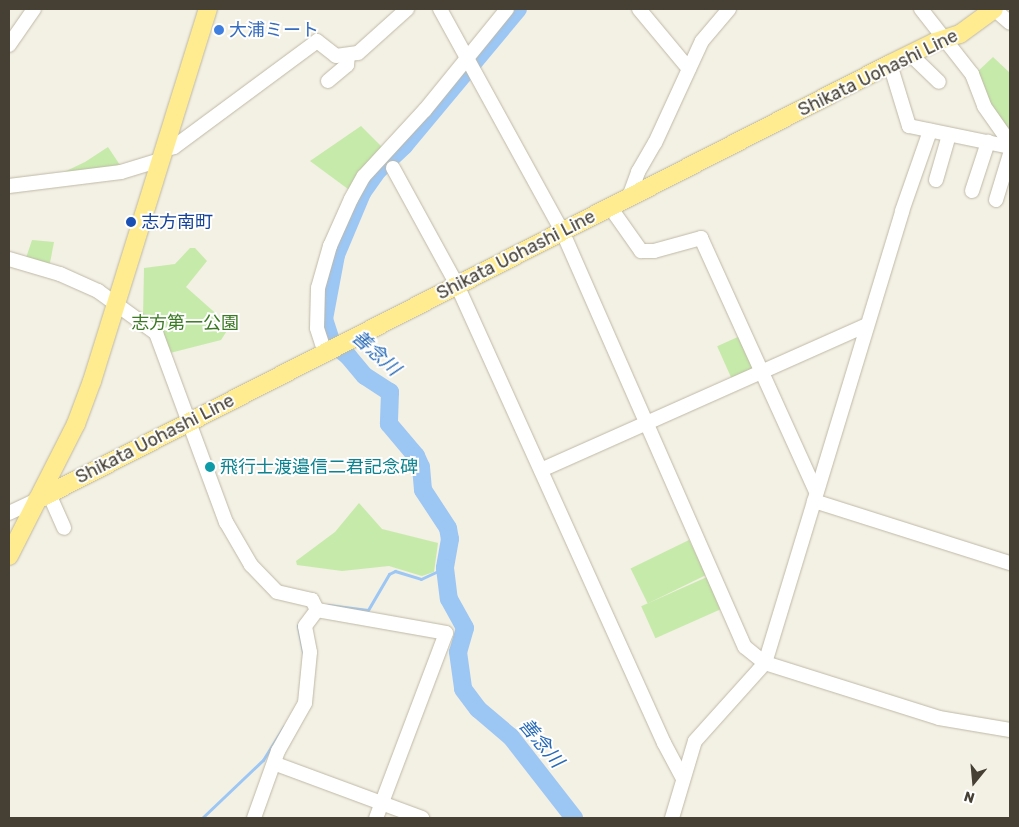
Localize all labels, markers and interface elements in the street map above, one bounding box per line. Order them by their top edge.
place label: 大浦ミート [229,19,319,41]
marker: 大浦ミート [213,24,225,36]
street label: Shikata Uohashi Line [795,25,961,121]
street label: Shikata Uohashi Line [433,206,599,304]
place label: 志方南町 [141,211,213,233]
marker: 志方南町 [125,216,137,228]
park label: 志方第一公園 [131,312,239,334]
water label: 善念川 [347,325,405,381]
street label: Shikata Uohashi Line [72,390,238,488]
place label: 飛行士渡邉信二君記念碑 [220,456,418,478]
marker: 飛行士渡邉信二君記念碑 [204,461,216,473]
water label: 善念川 [514,714,568,772]
north arrow [949,757,999,807]
text: N [962,787,977,806]

